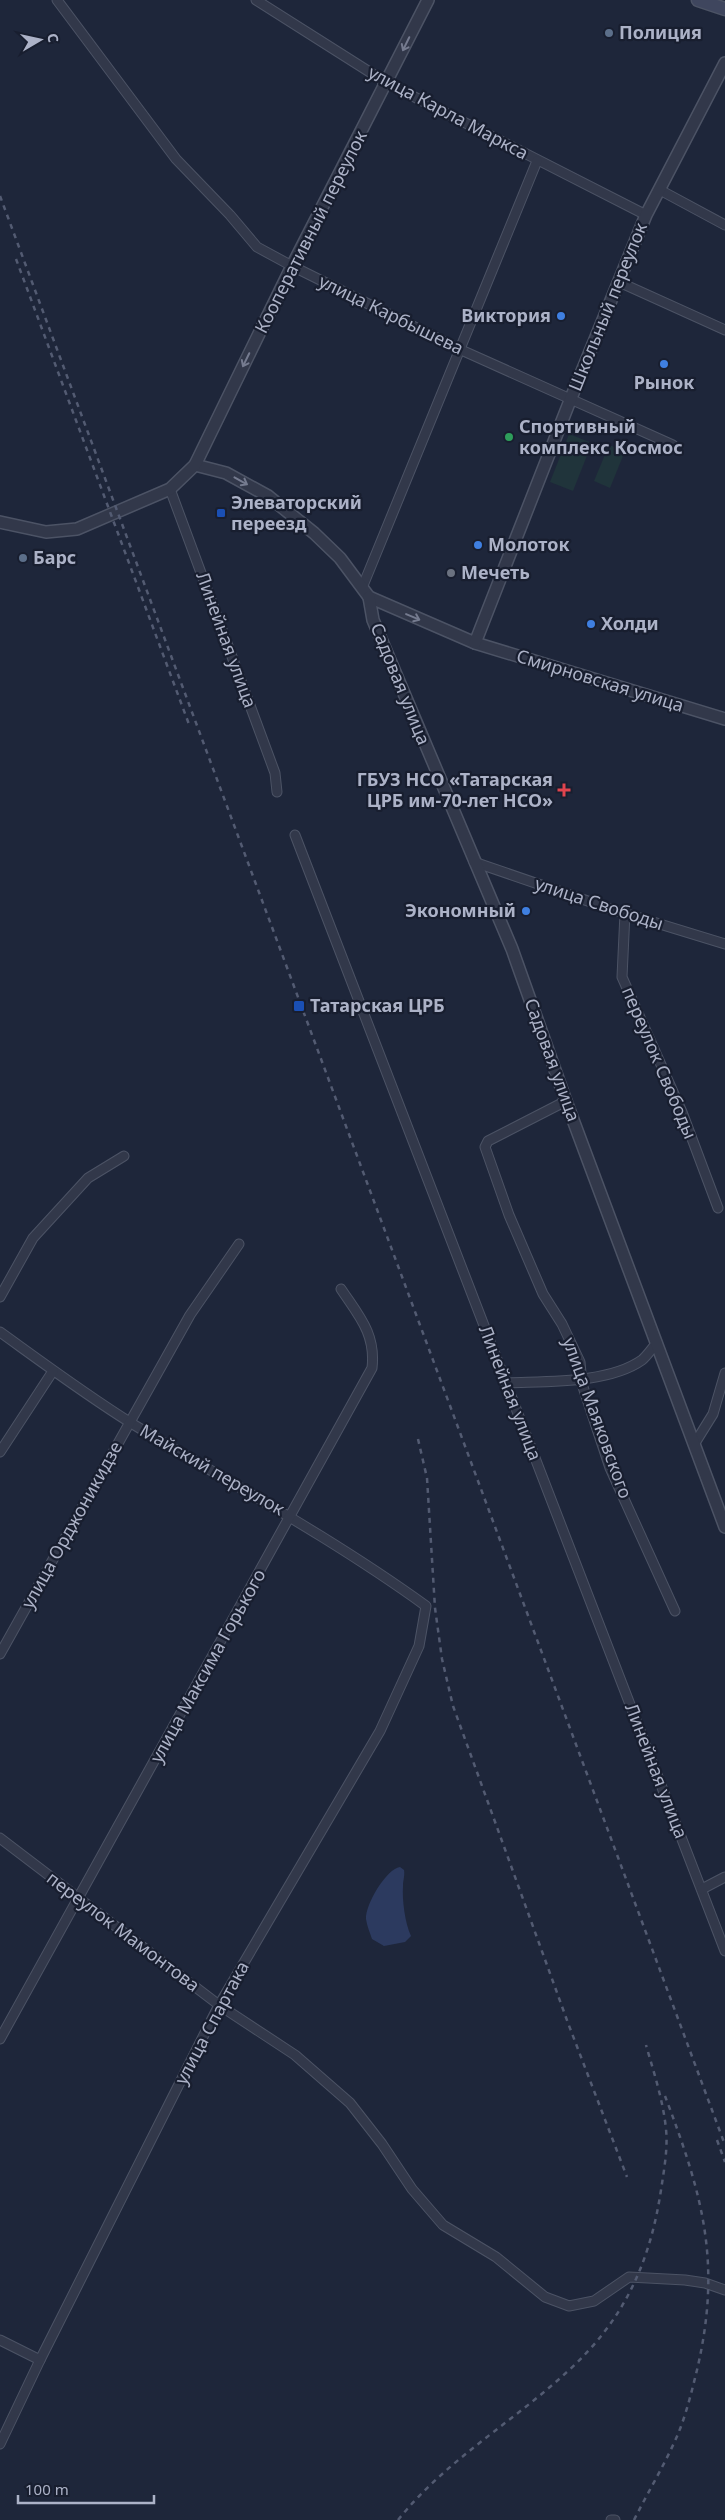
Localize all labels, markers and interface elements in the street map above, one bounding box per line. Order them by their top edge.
north arrow [15,15,65,65]
place label: Полиция [619,20,702,44]
marker: Полиция [603,27,615,39]
text: С [43,32,63,44]
one-way arrow [401,36,410,51]
street label: улица Карла Маркса [364,60,533,165]
street label: Кооперативный переулок [248,126,372,337]
street label: Школьный переулок [562,218,652,394]
street label: улица Карбышева [315,269,468,360]
place label: Виктория [461,303,551,327]
marker: Виктория [555,310,567,322]
one-way arrow [241,353,251,368]
marker: Рынок [658,358,670,370]
place label: Рынок [634,370,694,394]
place label: Спортивный комплекс Космос [519,414,683,459]
marker: Спортивный комплекс Космос [503,431,515,443]
one-way arrow [233,477,247,487]
place label: Элеваторский переезд [231,490,362,535]
marker: Элеваторский переезд [215,507,227,519]
place label: Молоток [488,532,570,556]
marker: Молоток [472,539,484,551]
place label: Барс [33,545,76,569]
marker: Барс [17,552,29,564]
place label: Мечеть [461,560,530,584]
marker: Мечеть [445,567,457,579]
street label: Линейная улица [191,568,263,711]
place label: Холди [601,611,659,635]
one-way arrow [405,612,420,622]
marker: Холди [585,618,597,630]
street label: Садовая улица [366,619,436,748]
street label: Смирновская улица [514,643,687,717]
place label: ГБУЗ НСО «Татарская ЦРБ им-70-лет НСО» [357,767,553,812]
marker: ГБУЗ НСО «Татарская ЦРБ им-70-лет НСО» [557,783,571,797]
street label: улица Свободы [532,871,667,935]
place label: Экономный [405,898,516,922]
marker: Экономный [520,905,532,917]
street label: переулок Свободы [617,983,703,1142]
place label: Татарская ЦРБ [310,993,445,1017]
street label: Садовая улица [520,995,586,1125]
marker: Татарская ЦРБ [292,999,306,1013]
street label: Линейная улица [474,1322,548,1464]
street label: улица Маяковского [558,1334,638,1501]
street label: Майский переулок [136,1418,290,1521]
street label: улица Орджоникидзе [15,1437,127,1612]
street label: улица Максима Горького [144,1564,270,1767]
street label: Линейная улица [620,1700,694,1842]
street label: переулок Мамонтова [42,1866,205,1997]
street label: улица Спартака [168,1957,254,2088]
scale bar [18,2472,154,2504]
text: 100 m [25,2479,69,2499]

